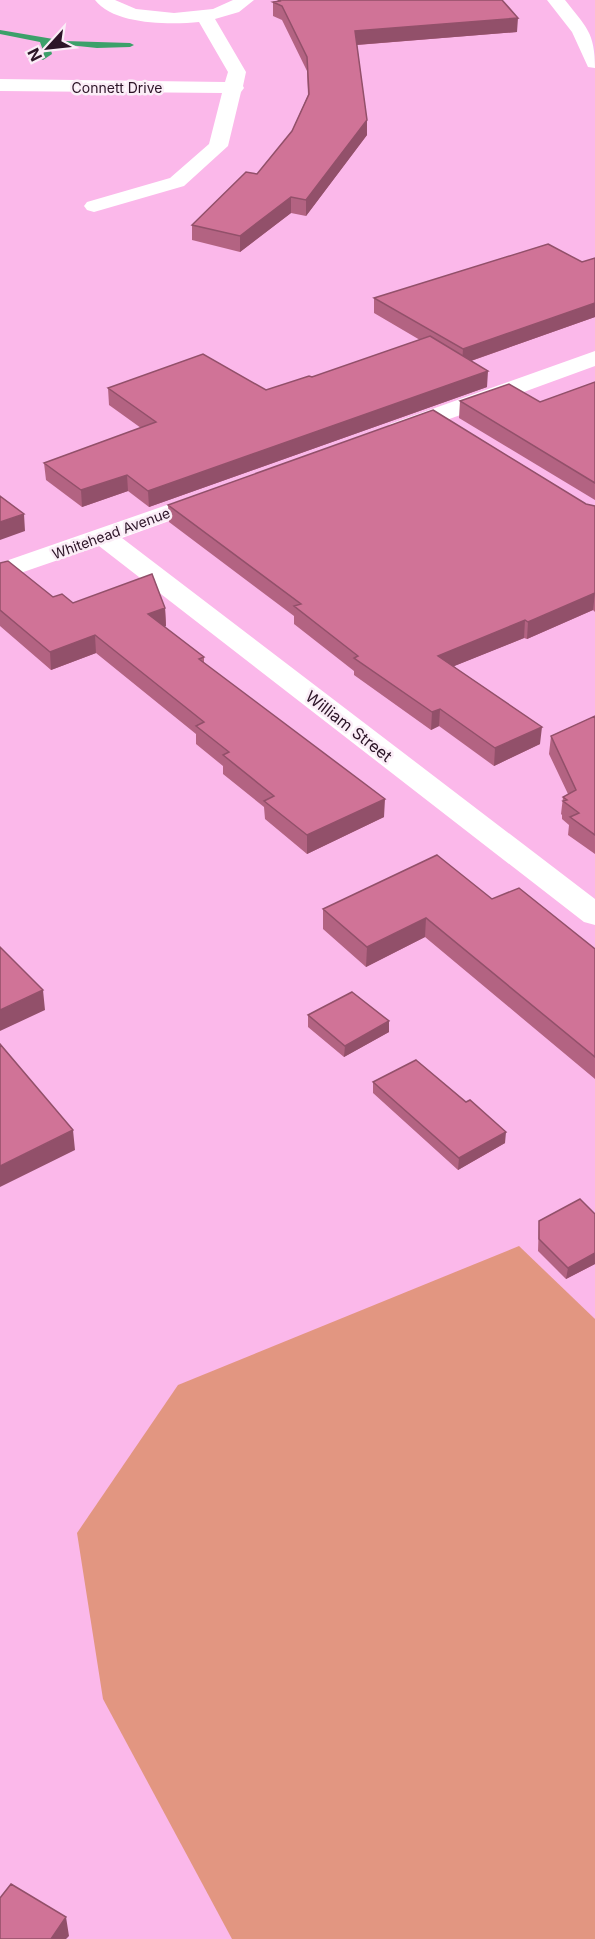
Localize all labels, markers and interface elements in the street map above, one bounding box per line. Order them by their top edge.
north arrow [18,18,78,78]
text: N [23,45,46,65]
street label: Connett Drive [72,79,162,96]
street label: Whitehead Avenue [50,504,172,562]
street label: William Street [302,686,396,766]

